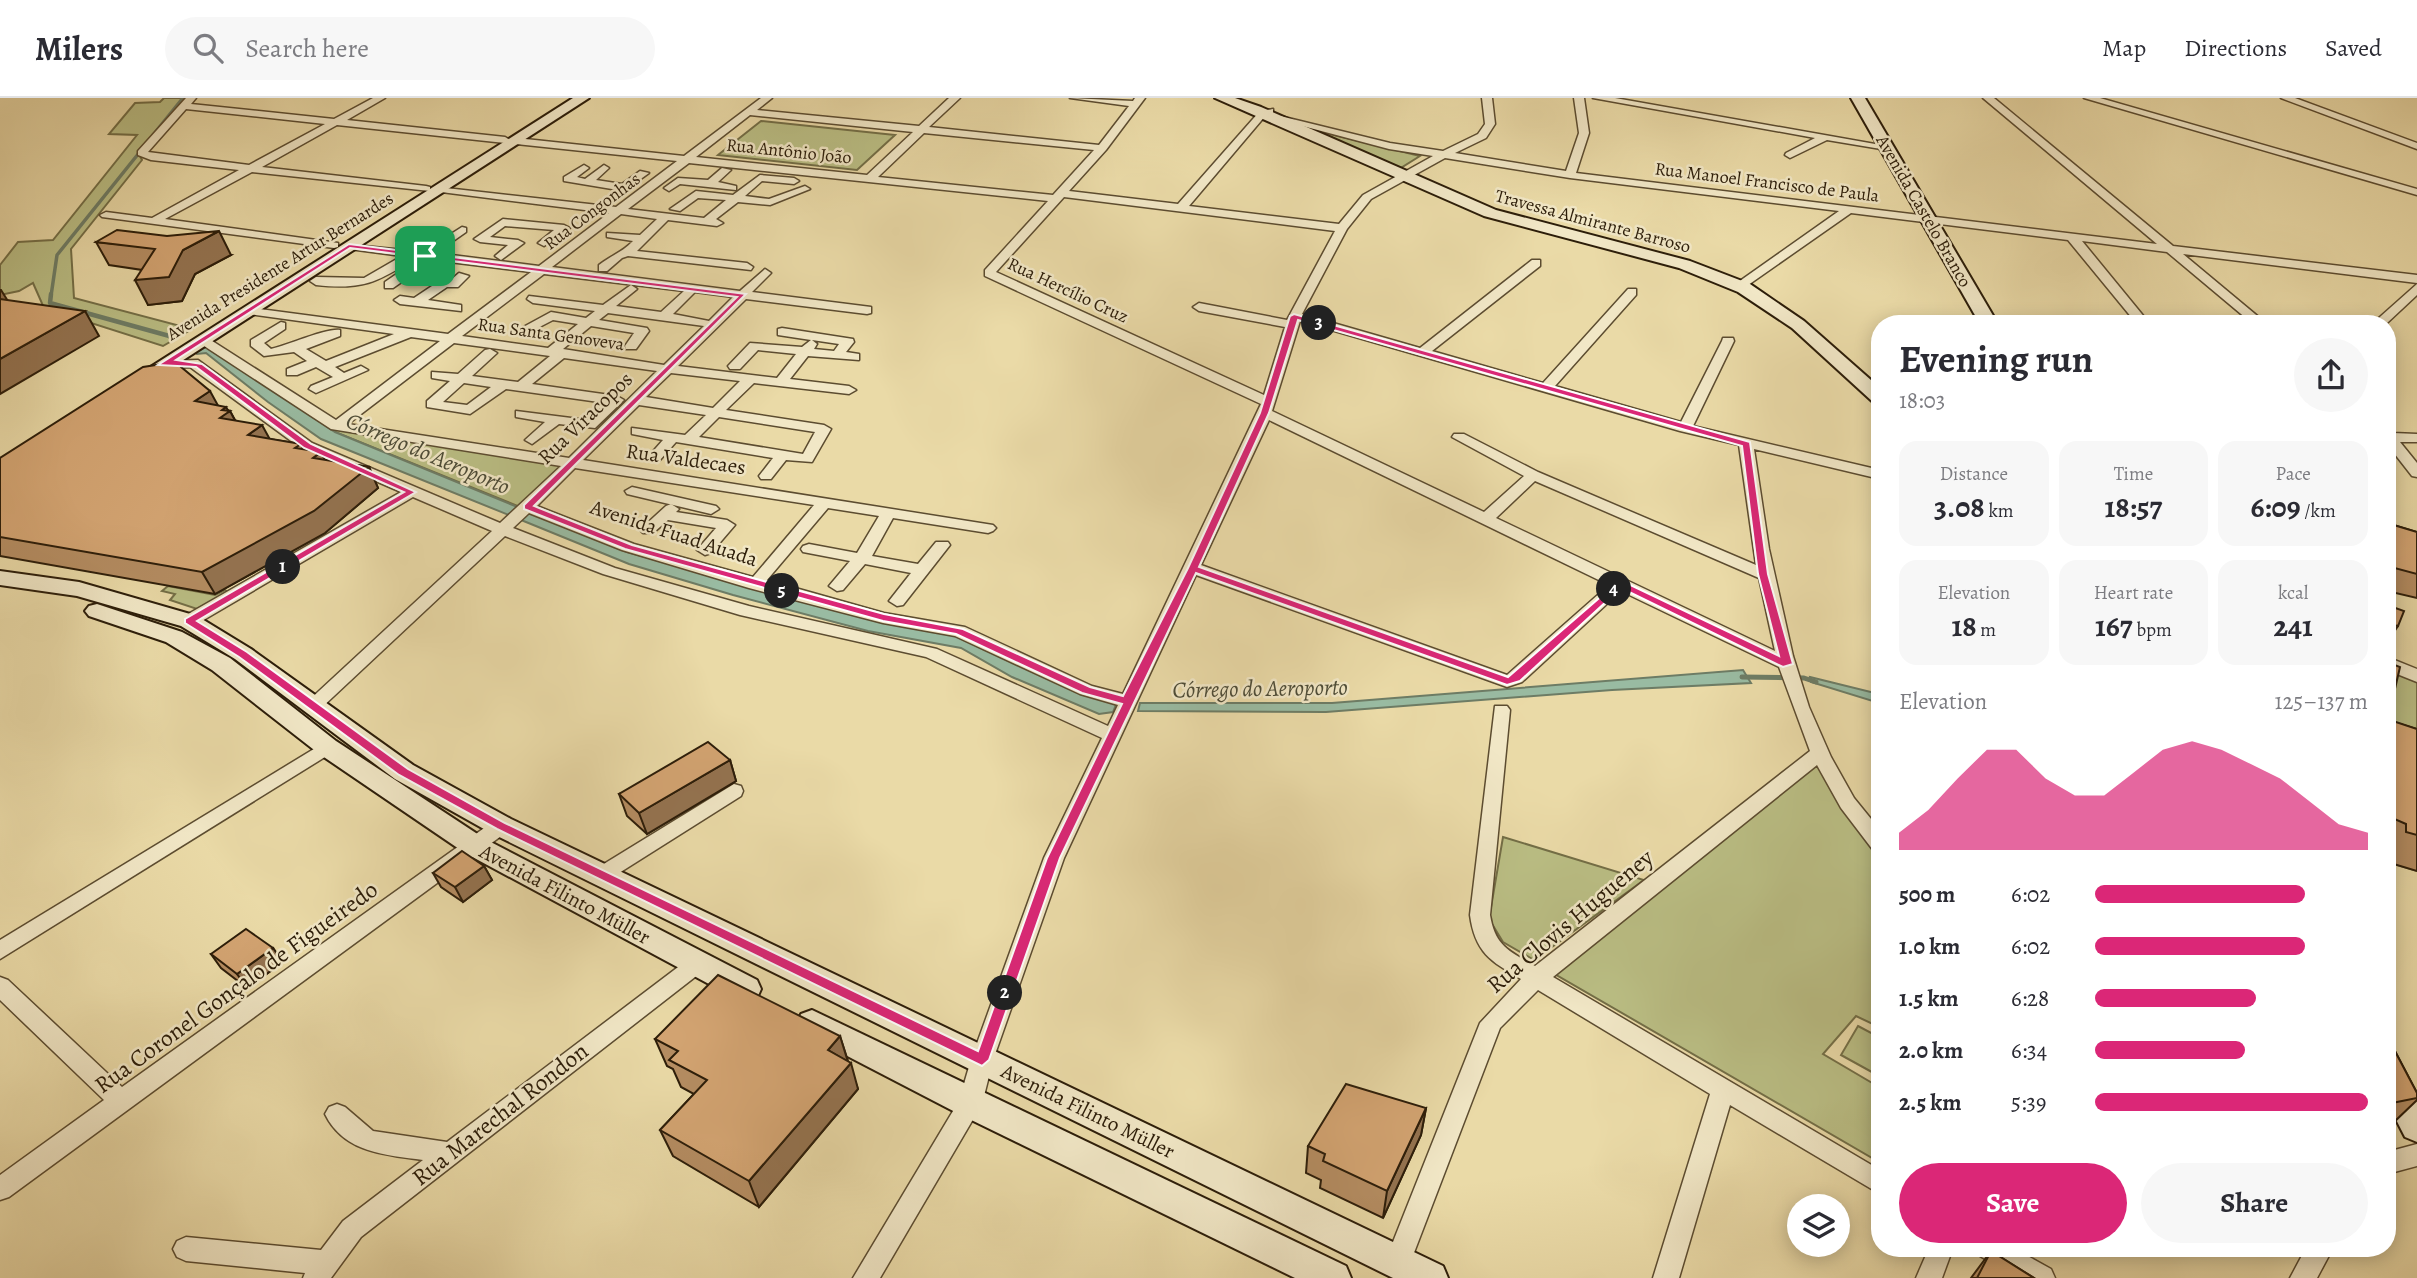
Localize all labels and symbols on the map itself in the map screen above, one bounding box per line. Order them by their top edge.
street label: Avenida Castelo Branco [1870,130,1977,292]
street label: Rua Antônio João [725,132,853,170]
street label: Rua Manoel Francisco de Paula [1653,156,1881,208]
street label: Rua Congonhas [539,167,645,255]
street label: Travessa Almirante Barroso [1493,183,1693,259]
street label: Avenida Presidente Artur Bernardes [161,186,398,346]
pin [395,226,455,286]
street label: Rua Hercílio Cruz [1004,252,1132,328]
pin: 3 [1302,306,1336,341]
street label: Rua Santa Genoveva [476,312,626,356]
street label: Rua Viracopos [531,366,639,470]
water label: Córrego do Aeroporto [341,405,514,502]
street label: Rua Valdecaes [624,437,748,481]
street label: Avenida Fuad Auada [586,492,761,573]
pin: 1 [266,550,300,584]
pin: 4 [1596,572,1632,606]
pin: 5 [764,574,800,608]
water label: Córrego do Aeroporto [1172,671,1348,706]
street label: Avenida Filinto Müller [474,837,655,951]
street label: Rua Clovis Hugueney [1480,842,1660,1000]
street label: Rua Coronel Gonçalo de Figueiredo [88,873,384,1101]
pin: 2 [988,976,1023,1010]
street label: Rua Marechal Rondon [405,1035,595,1193]
street label: Avenida Filinto Müller [996,1056,1179,1165]

